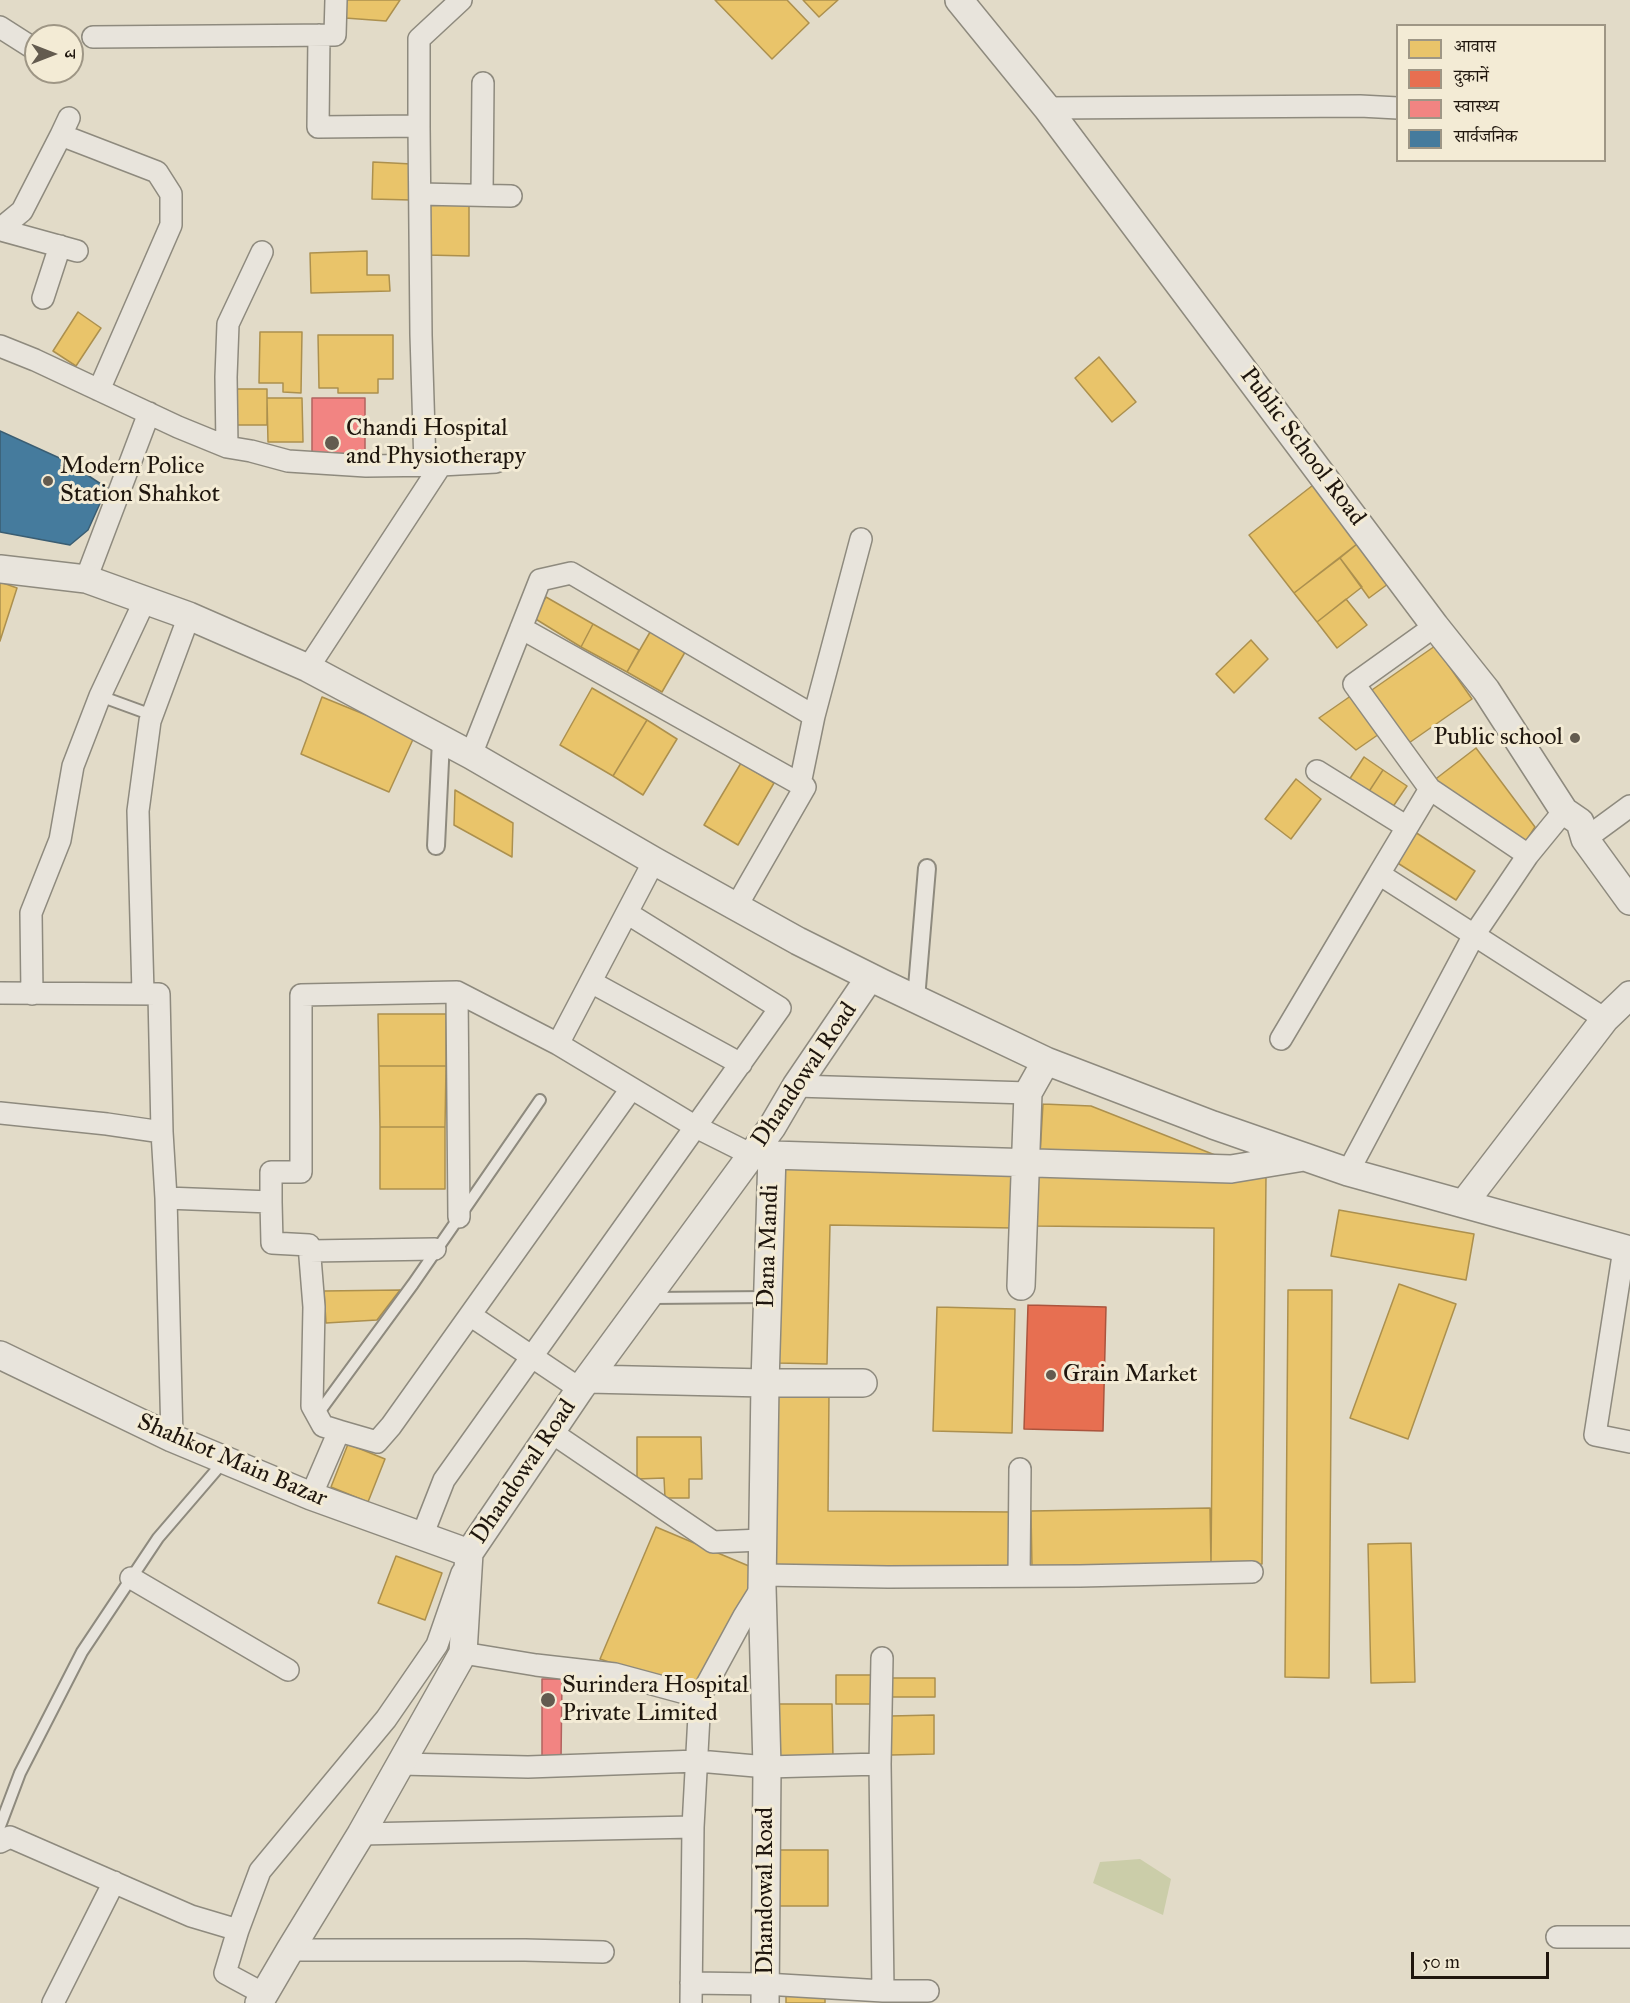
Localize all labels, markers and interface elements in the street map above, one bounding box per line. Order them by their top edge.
north arrow [24,24,84,84]
legend [1396,24,1606,162]
text: आवास [1454,35,1496,57]
text: उ [61,50,80,58]
text: दुकानें [1454,65,1489,87]
text: स्वास्थ्य [1454,95,1499,117]
text: सार्वजनिक [1454,125,1518,147]
street label: Public School Road [1233,362,1371,532]
place label: Chandi Hospital and Physiotherapy [346,415,526,471]
marker: Chandi Hospital and Physiotherapy [323,434,341,452]
place label: Modern Police Station Shahkot [60,453,220,509]
marker: Modern Police Station Shahkot [41,474,55,488]
place label: Public school [1434,724,1563,752]
marker: Public school [1568,731,1582,745]
street label: Dhandowal Road [746,997,864,1153]
street label: Dana Mandi [752,1184,786,1308]
place label: Grain Market [1063,1361,1198,1389]
marker: Grain Market [1044,1368,1058,1382]
street label: Dhandowal Road [465,1394,583,1550]
street label: Shahkot Main Bazar [133,1408,331,1514]
place label: Surindera Hospital Private Limited [562,1672,749,1728]
marker: Surindera Hospital Private Limited [539,1691,557,1709]
street label: Dhandowal Road [752,1807,780,1975]
scale bar [1414,1940,1552,1978]
text: 50 m [1422,1951,1460,1973]

